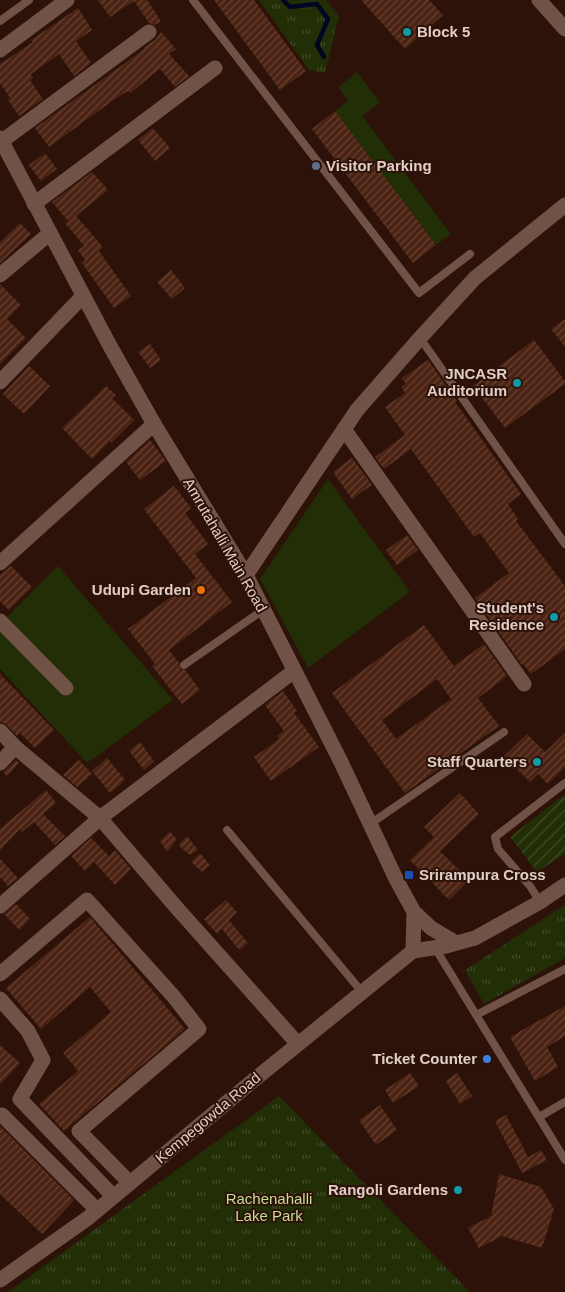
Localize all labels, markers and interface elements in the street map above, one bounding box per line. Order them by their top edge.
place label: Block 5 [417,23,470,40]
marker: Block 5 [401,26,413,38]
place label: Visitor Parking [326,157,432,174]
marker: Visitor Parking [310,160,322,172]
place label: JNCASR Auditorium [427,365,507,399]
marker: JNCASR Auditorium [511,377,523,389]
street label: Amrutahalli Main Road [180,475,271,615]
place label: Udupi Garden [92,581,191,598]
marker: Udupi Garden [195,584,207,596]
place label: Student's Residence [469,599,544,633]
marker: Student's Residence [548,611,560,623]
place label: Staff Quarters [427,753,527,770]
marker: Staff Quarters [531,756,543,768]
place label: Srirampura Cross [419,866,546,883]
marker: Srirampura Cross [403,869,415,881]
place label: Ticket Counter [372,1050,477,1067]
marker: Ticket Counter [481,1053,493,1065]
street label: Kempegowda Road [152,1069,264,1166]
place label: Rangoli Gardens [328,1181,448,1198]
marker: Rangoli Gardens [452,1184,464,1196]
park label: Rachenahalli Lake Park [226,1190,312,1224]

